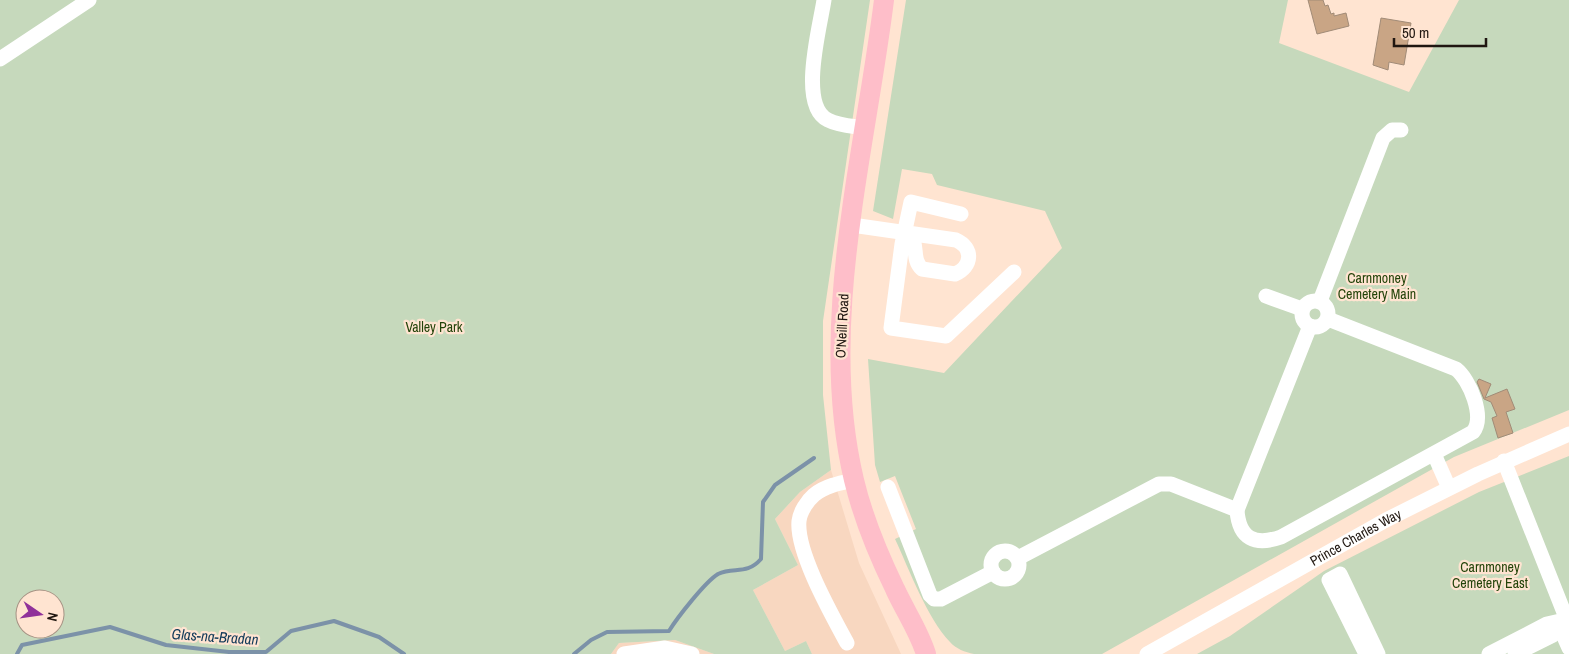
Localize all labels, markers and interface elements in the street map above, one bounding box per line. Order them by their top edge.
scale bar [1394,15,1486,47]
text: 50 m [1402,22,1429,43]
park label: Carnmoney Cemetery Main [1338,269,1416,303]
street label: O'Neill Road [831,293,853,359]
park label: Valley Park [405,318,463,336]
street label: Prince Charles Way [1307,505,1404,570]
park label: Carnmoney Cemetery East [1452,558,1528,592]
north arrow [15,589,65,639]
text: N [43,611,62,623]
water label: Glas-na-Bradan [171,623,259,650]

